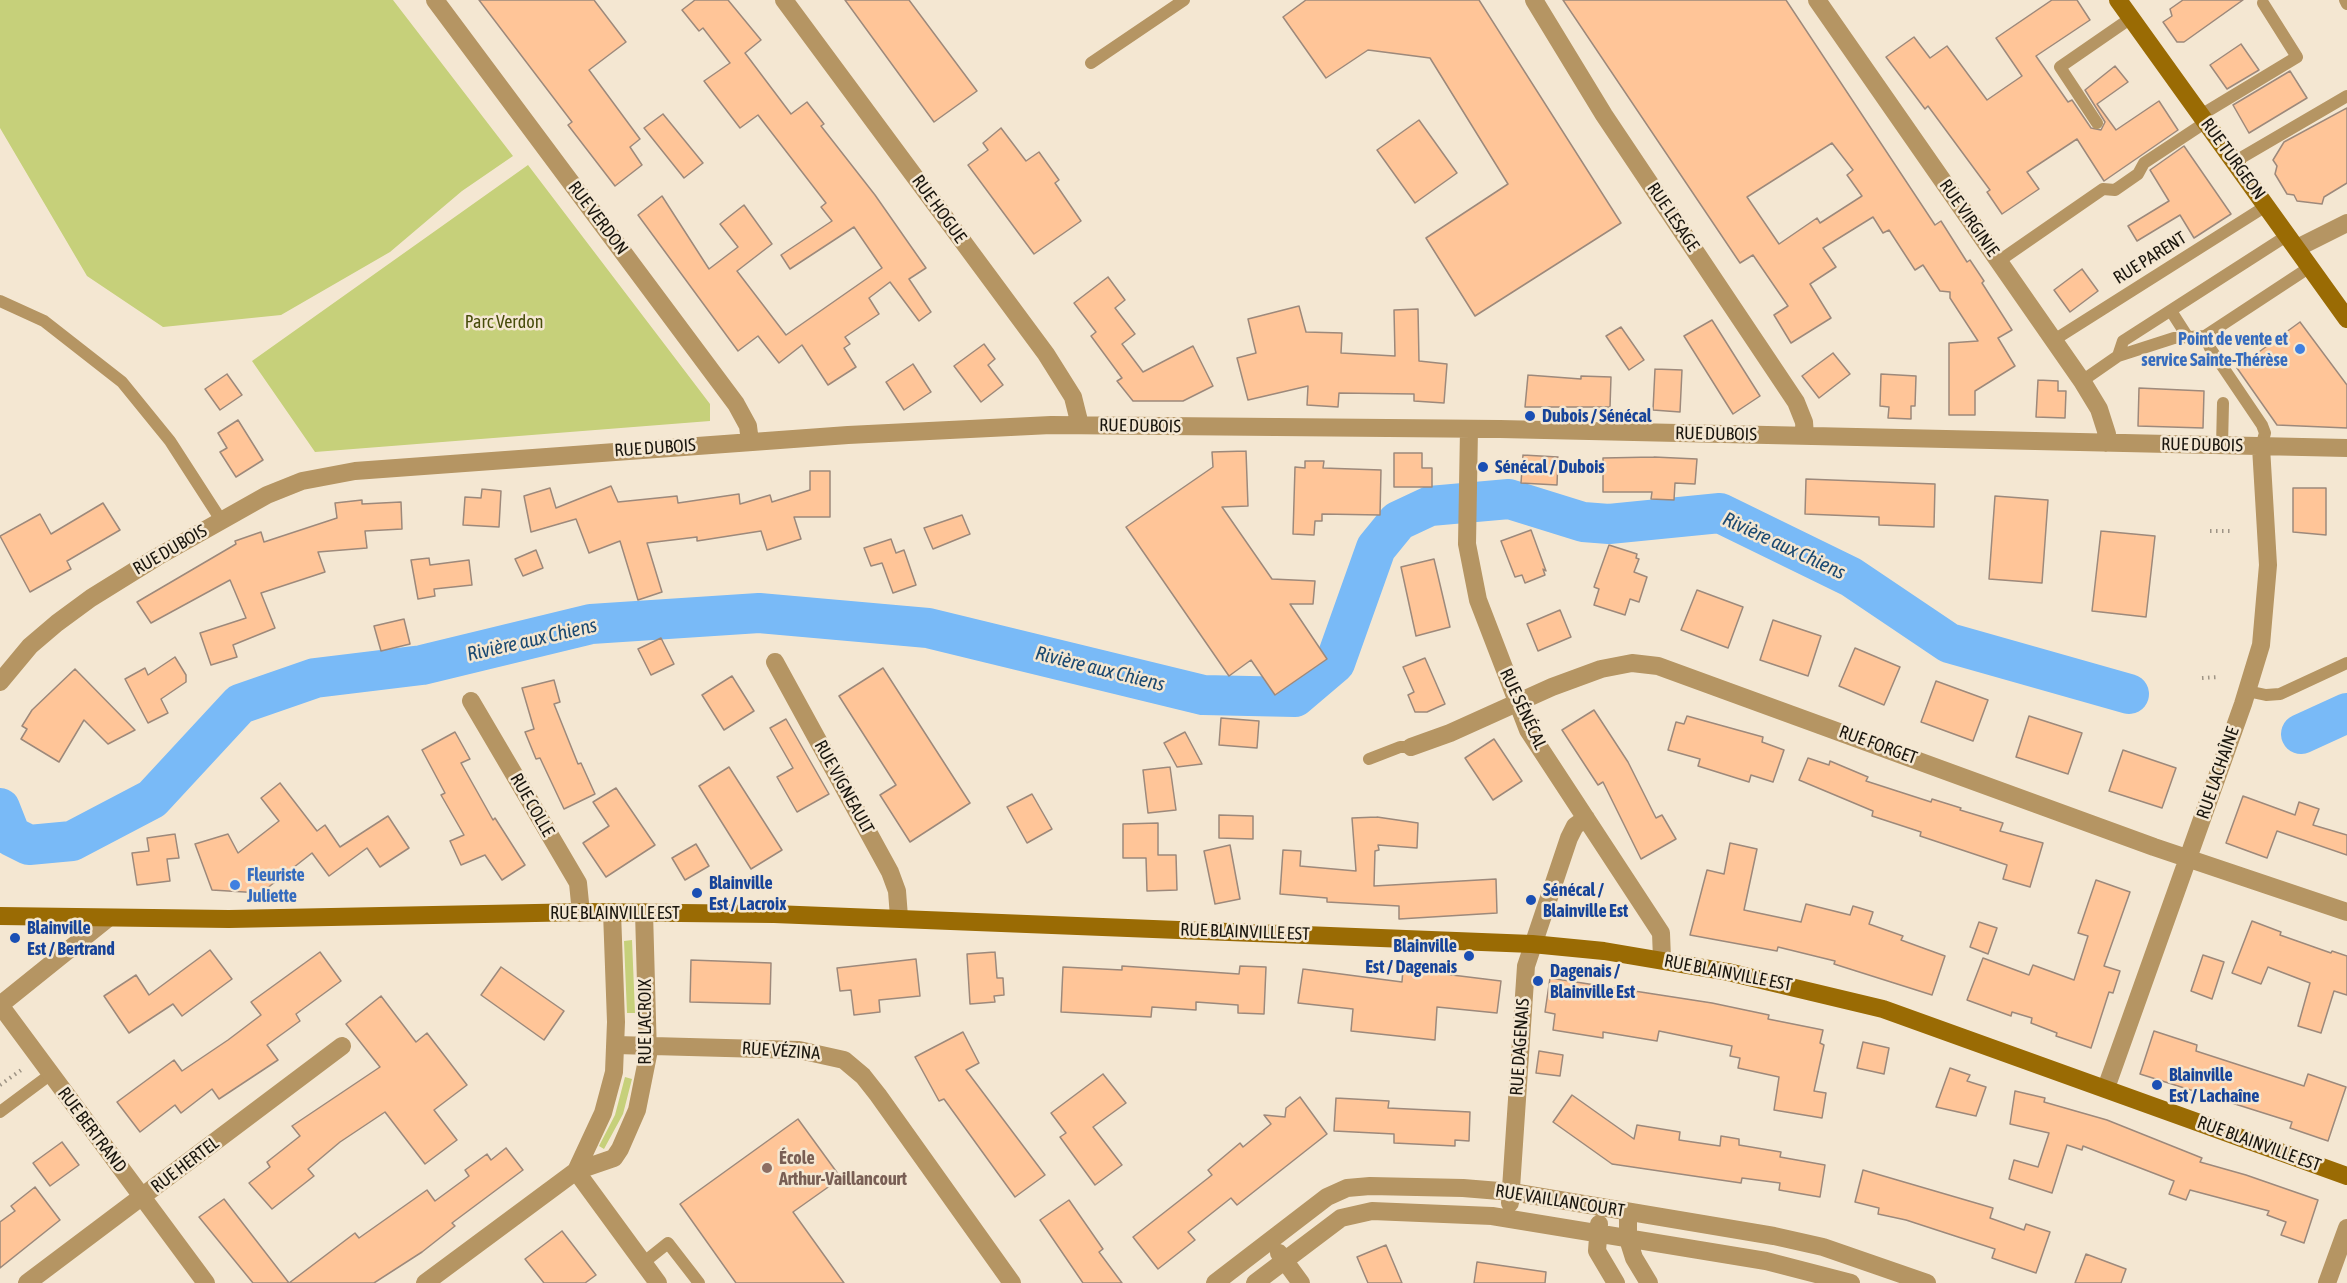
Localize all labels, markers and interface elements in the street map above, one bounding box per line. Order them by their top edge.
street label: RUE TURGEON [2196,114,2270,204]
street label: RUE HOGUE [907,171,971,247]
street label: RUE VIRGINIE [1935,175,2003,261]
street label: RUE VERDON [563,177,633,259]
street label: RUE LESAGE [1642,179,1704,255]
street label: RUE PARENT [2110,227,2190,289]
park label: Parc Verdon [465,311,543,333]
place label: Point de vente et service Sainte-Thérèse [2141,328,2288,370]
marker: Point de vente et service Sainte-Thérèse [2293,342,2307,356]
place label: Dubois / Sénécal [1542,405,1652,427]
marker: Dubois / Sénécal [1523,409,1537,423]
street label: RUE DUBOIS [1099,414,1181,438]
street label: RUE DUBOIS [1675,422,1757,446]
street label: RUE DUBOIS [2161,433,2243,457]
street label: RUE DUBOIS [614,434,696,462]
place label: Sénécal / Dubois [1495,456,1605,478]
marker: Sénécal / Dubois [1476,460,1490,474]
water label: Rivière aux Chiens [1719,507,1849,585]
street label: RUE DUBOIS [129,520,211,580]
water label: Rivière aux Chiens [465,613,599,667]
water label: Rivière aux Chiens [1033,641,1167,697]
street label: RUE SÉNÉCAL [1495,665,1551,753]
street label: RUE FORGET [1836,721,1920,769]
street label: RUE LACHAÎNE [2192,724,2244,822]
street label: RUE VIGNEAULT [809,736,879,838]
street label: RUE COLLE [505,769,559,841]
place label: Fleuriste Juliette [247,864,305,906]
place label: Blainville Est / Lacroix [709,872,786,914]
marker: Fleuriste Juliette [228,878,242,892]
place label: Sénécal / Blainville Est [1543,879,1628,922]
marker: Blainville Est / Lacroix [690,886,704,900]
marker: Sénécal / Blainville Est [1524,893,1538,907]
street label: RUE BLAINVILLE EST [550,902,680,924]
place label: Blainville Est / Bertrand [27,917,115,960]
street label: RUE BLAINVILLE EST [1180,919,1310,945]
marker: Blainville Est / Bertrand [8,931,22,945]
place label: Blainville Est / Dagenais [1365,935,1457,978]
marker: Blainville Est / Dagenais [1462,949,1476,963]
street label: RUE BLAINVILLE EST [1662,950,1794,996]
place label: Dagenais / Blainville Est [1550,960,1635,1002]
marker: Dagenais / Blainville Est [1531,974,1545,988]
street label: RUE LACROIX [634,979,656,1065]
street label: RUE DAGENAIS [1506,998,1534,1096]
street label: RUE VÉZINA [741,1037,821,1065]
place label: Blainville Est / Lachaîne [2169,1064,2259,1106]
marker: Blainville Est / Lachaîne [2150,1078,2164,1092]
street label: RUE BERTRAND [53,1083,131,1177]
street label: RUE BLAINVILLE EST [2194,1112,2324,1176]
street label: RUE HERTEL [147,1132,223,1198]
place label: École Arthur-Vaillancourt [779,1147,907,1190]
marker: École Arthur-Vaillancourt [760,1161,774,1175]
street label: RUE VAILLANCOURT [1494,1180,1626,1222]

